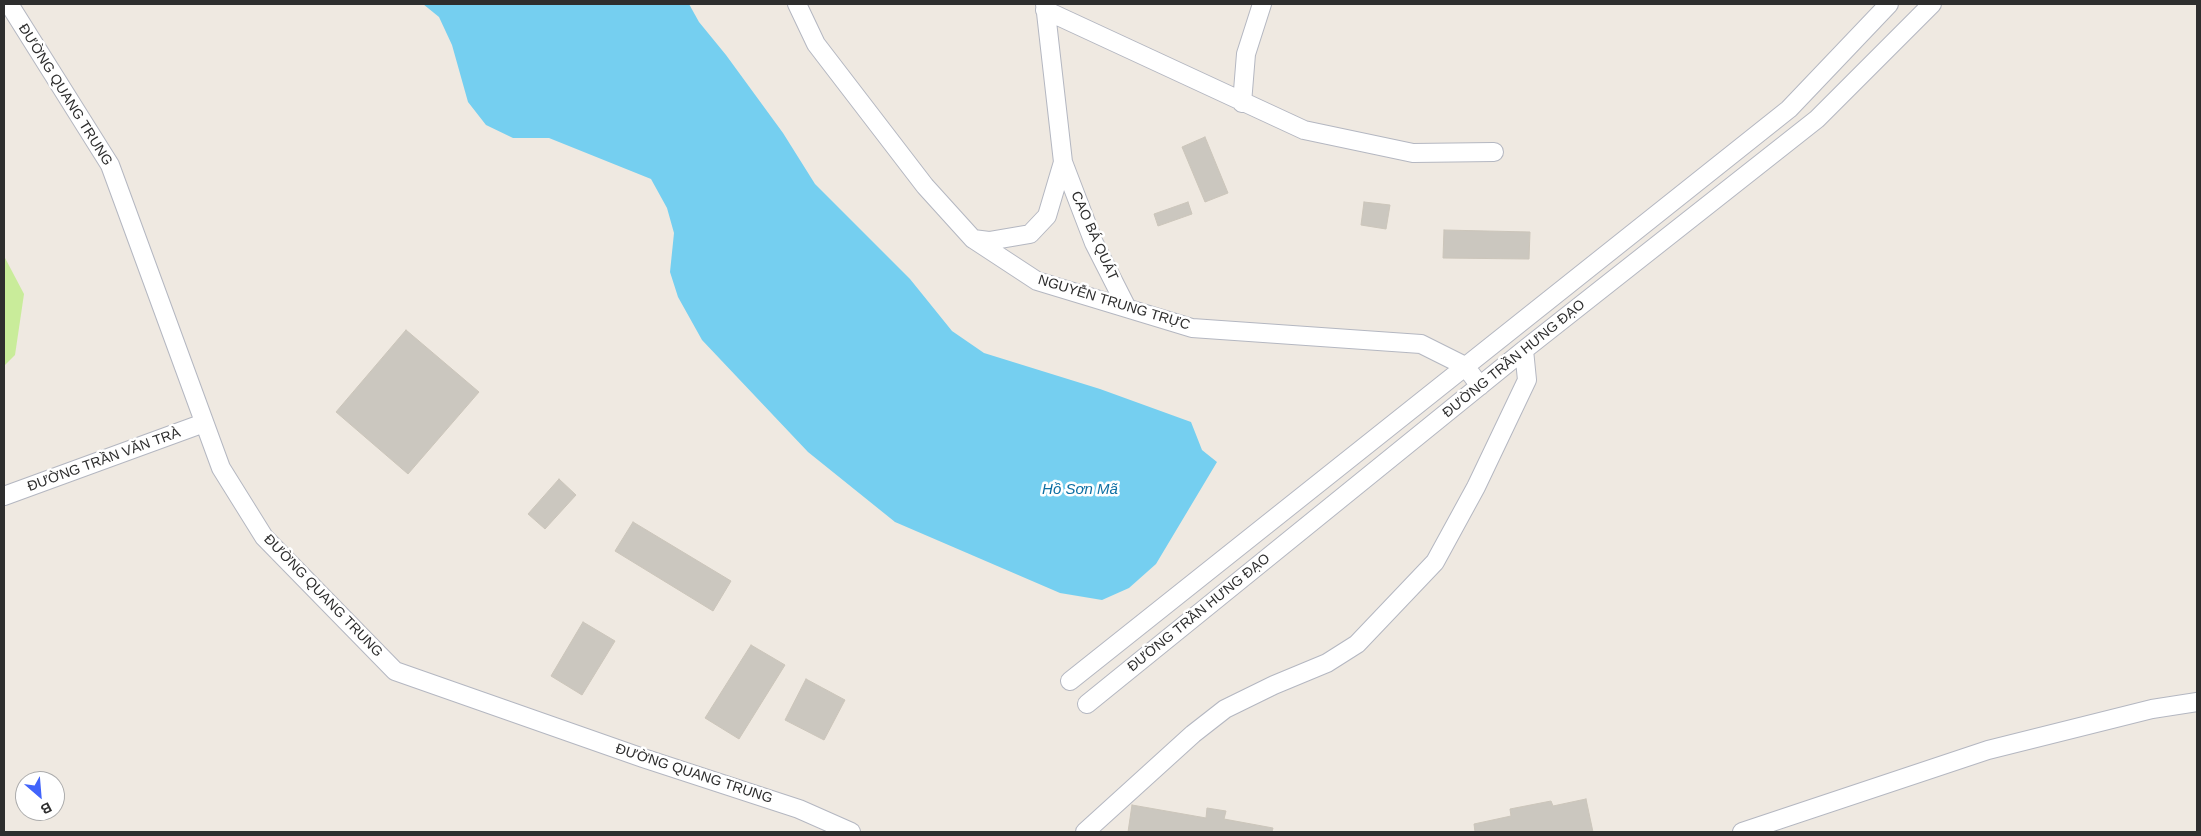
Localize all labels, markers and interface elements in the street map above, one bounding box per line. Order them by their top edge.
street label: ĐƯỜNG QUANG TRUNG [14,21,116,169]
street label: CAO BÁ QUÁT [1067,189,1121,283]
street label: NGUYỄN TRUNG TRỰC [1036,272,1192,334]
street label: ĐƯỜNG TRẦN HƯNG ĐẠO [1439,296,1589,422]
street label: ĐƯỜNG TRẦN VĂN TRÀ [25,424,183,496]
water label: Hồ Sơn Mã [1042,481,1118,499]
street label: ĐƯỜNG QUANG TRUNG [260,531,386,661]
street label: ĐƯỜNG TRẦN HƯNG ĐẠO [1124,550,1274,676]
street label: ĐƯỜNG QUANG TRUNG [613,741,775,807]
north arrow [15,771,65,821]
text: B [38,799,54,818]

